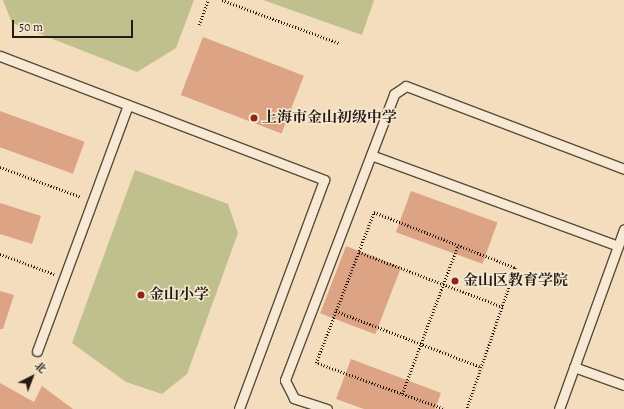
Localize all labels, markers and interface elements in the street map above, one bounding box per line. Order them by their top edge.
scale bar [14,12,135,38]
text: 50 m [19,19,43,35]
place label: 上海市金山初级中学 [262,109,397,127]
marker: 上海市金山初级中学 [249,113,259,123]
place label: 金山区教育学院 [463,272,568,290]
marker: 金山区教育学院 [450,276,460,286]
place label: 金山小学 [149,286,209,304]
marker: 金山小学 [136,290,146,300]
north arrow [12,357,52,397]
text: 北 [31,358,49,377]

